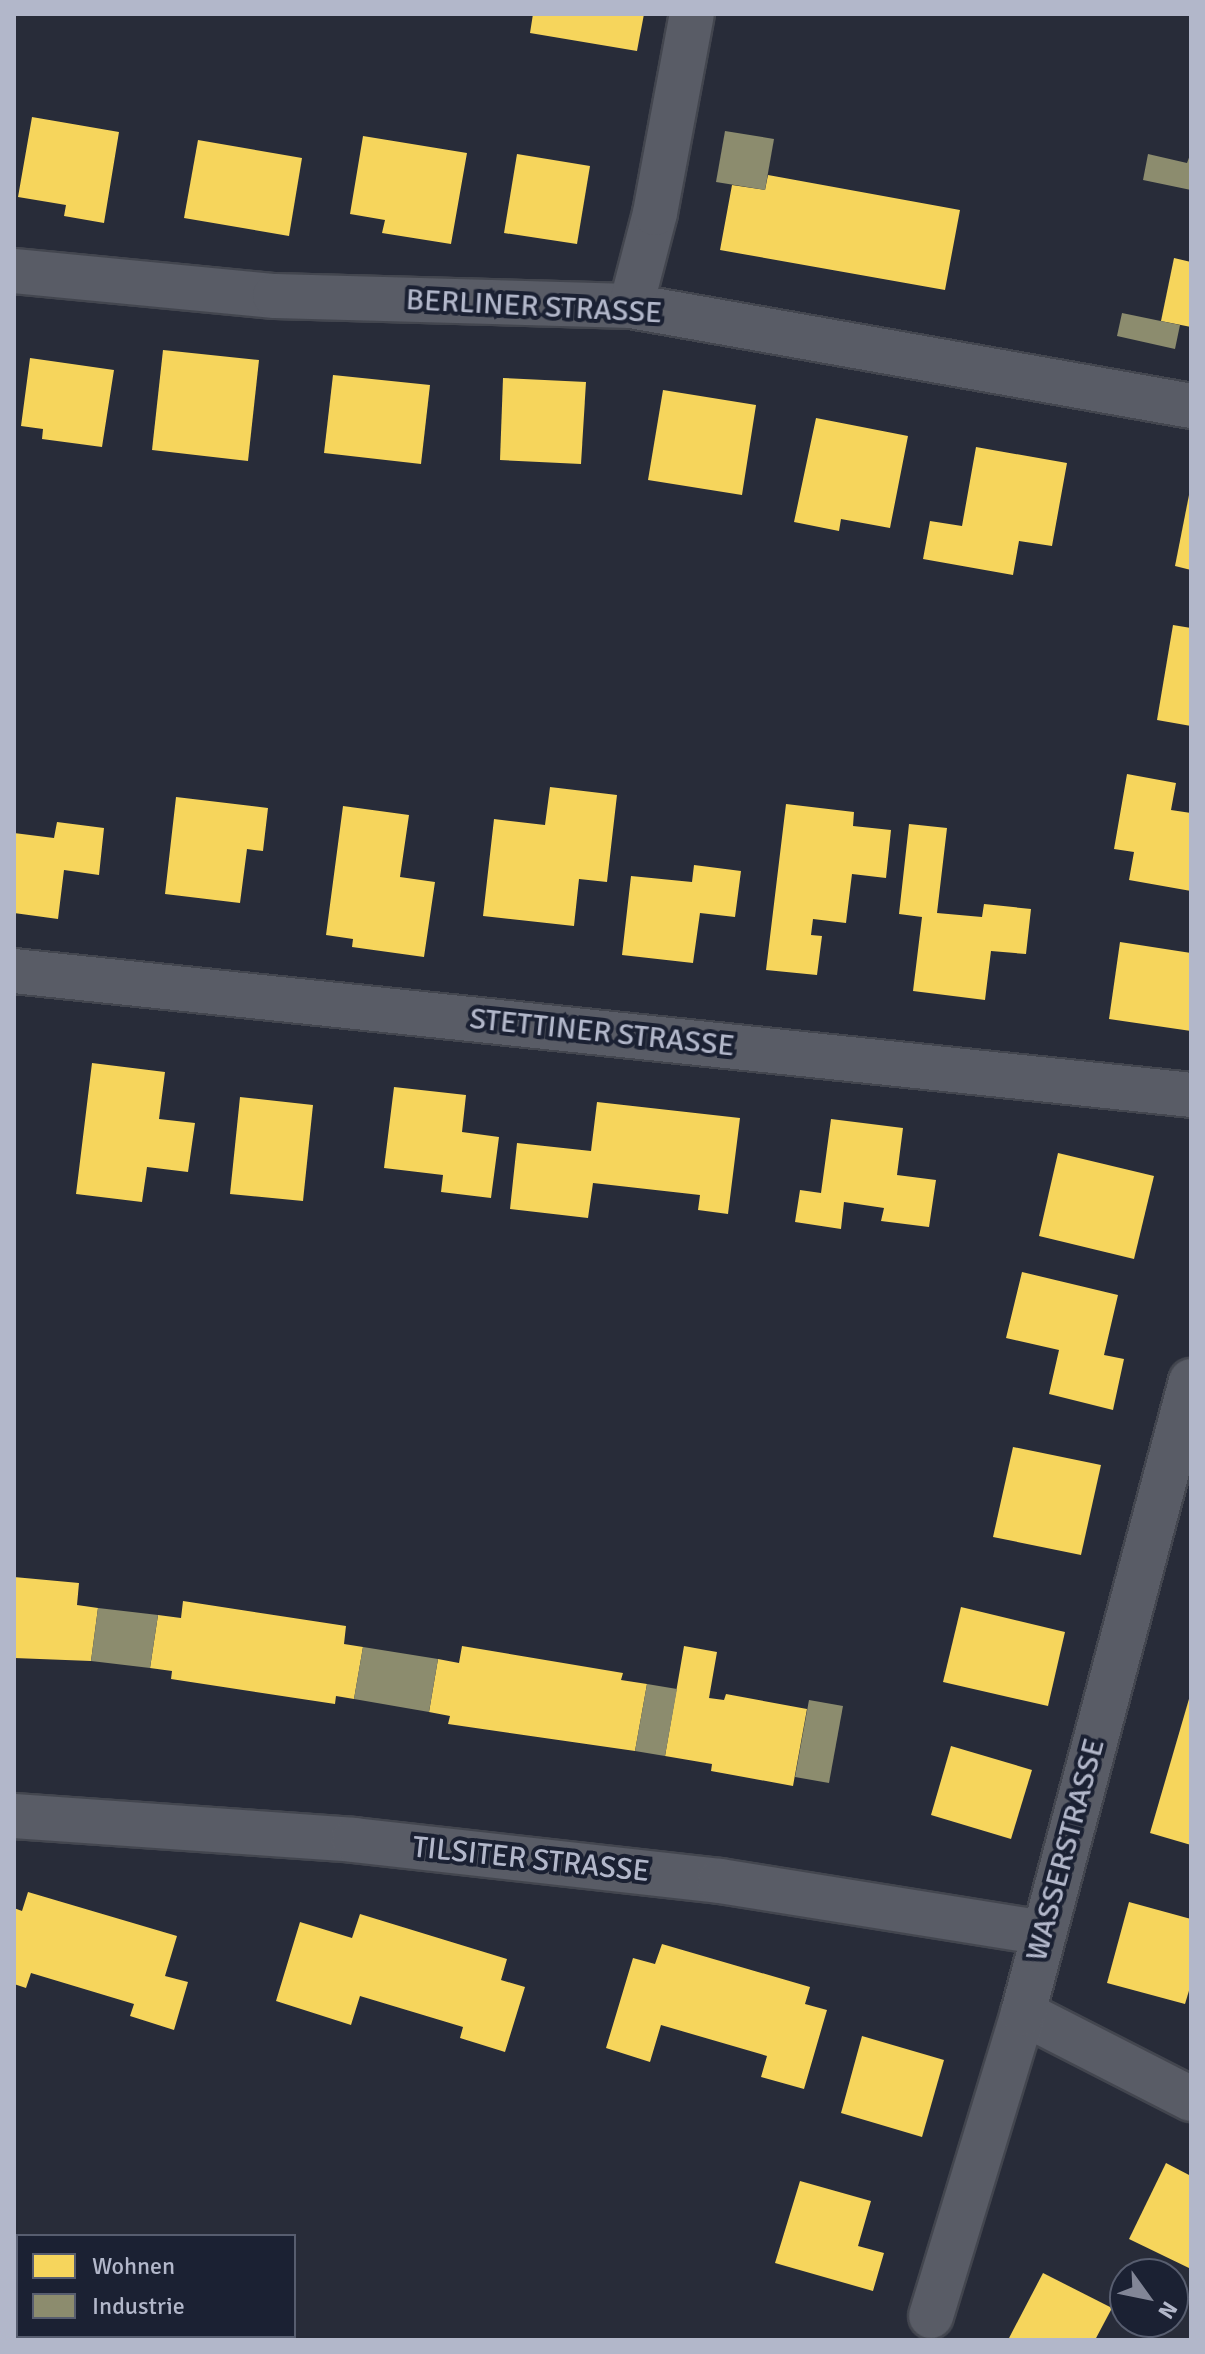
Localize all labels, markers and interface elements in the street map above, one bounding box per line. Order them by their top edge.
street label: BERLINER STRASSE [405,282,663,332]
street label: STETTINER STRASSE [468,1001,736,1065]
street label: WASSERSTRASSE [1019,1735,1113,1965]
street label: TILSITER STRASSE [411,1830,651,1890]
legend [16,2234,296,2338]
text: Wohnen [92,2251,175,2281]
north arrow [1109,2258,1189,2338]
text: Industrie [92,2291,185,2321]
text: N [1152,2296,1183,2324]

